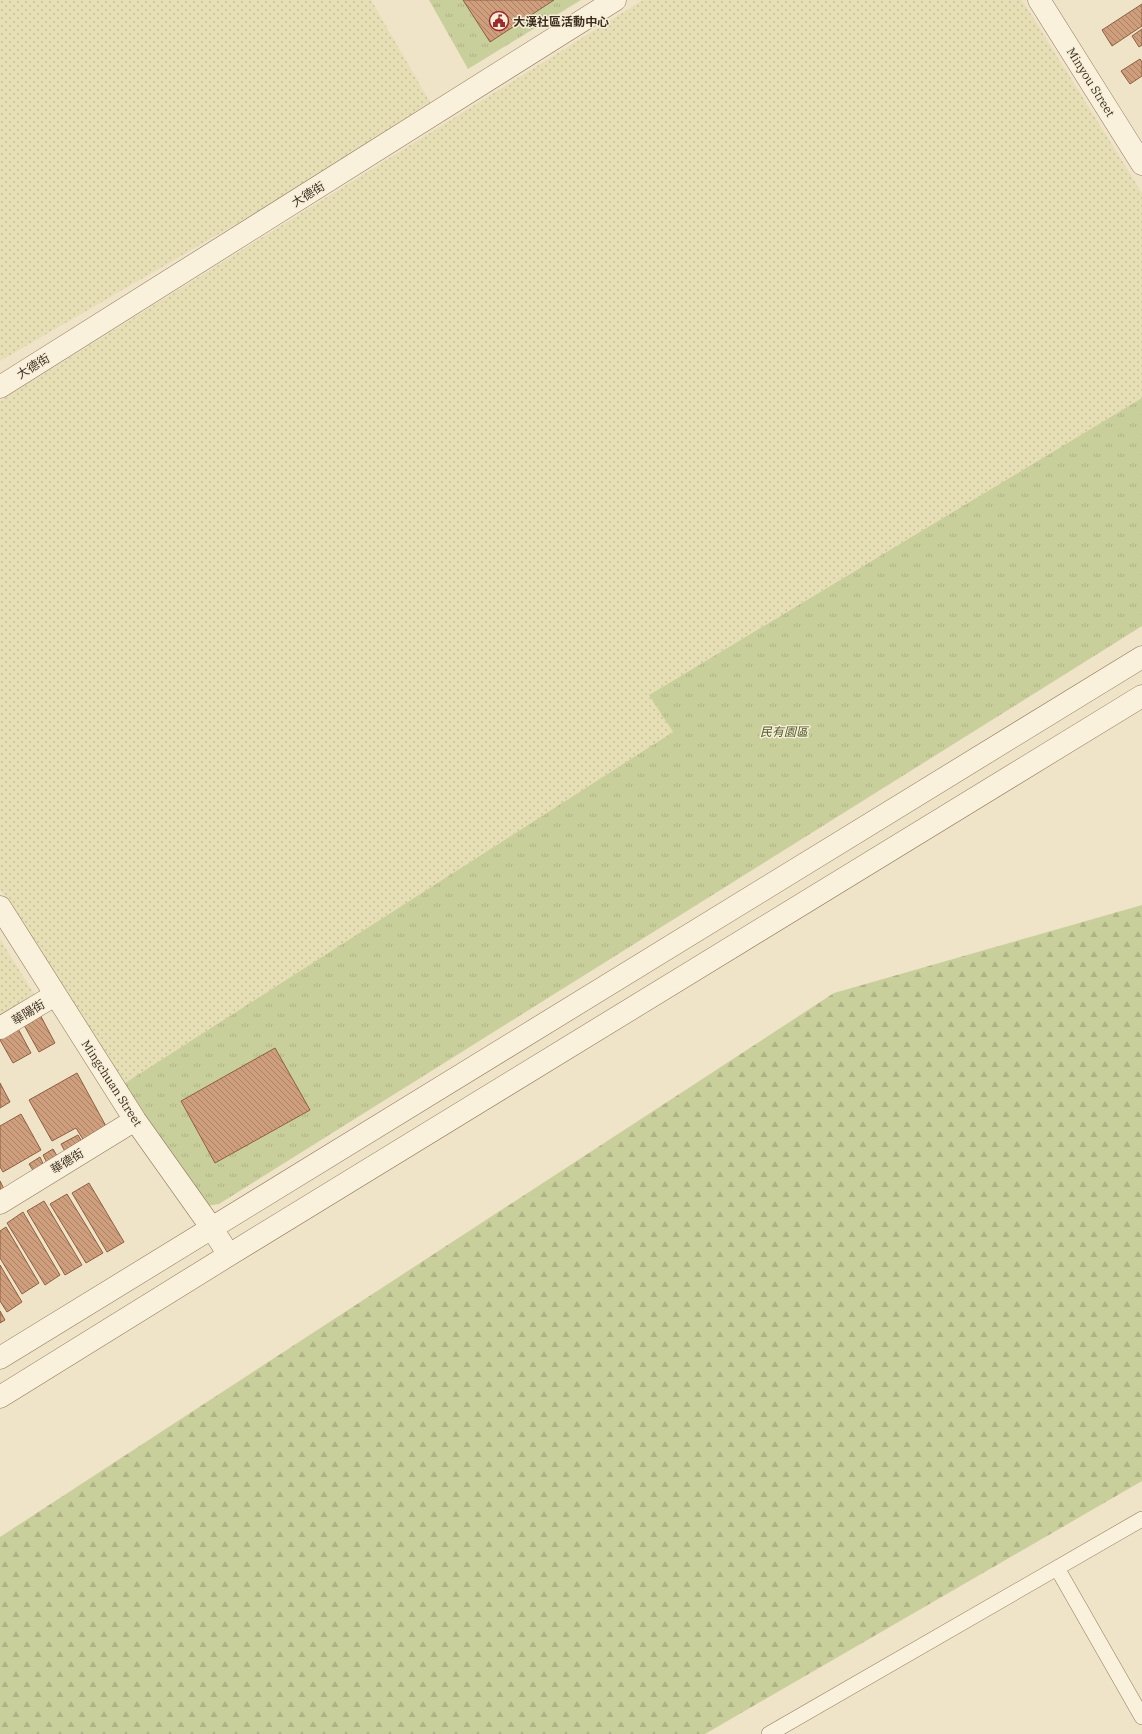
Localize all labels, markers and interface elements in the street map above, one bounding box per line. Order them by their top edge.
public building icon: 大漢社區活動中心 [488,10,510,32]
place label: 大漢社區活動中心 [513,14,609,29]
street label: Minyou Street [1064,45,1118,119]
street label: 大德街 [289,178,327,210]
street label: 大德街 [14,350,52,382]
park label: 民有園區 [760,724,810,739]
street label: 華陽街 [9,996,47,1028]
street label: Mingchuan Street [78,1037,146,1129]
street label: 華德街 [48,1145,86,1177]

